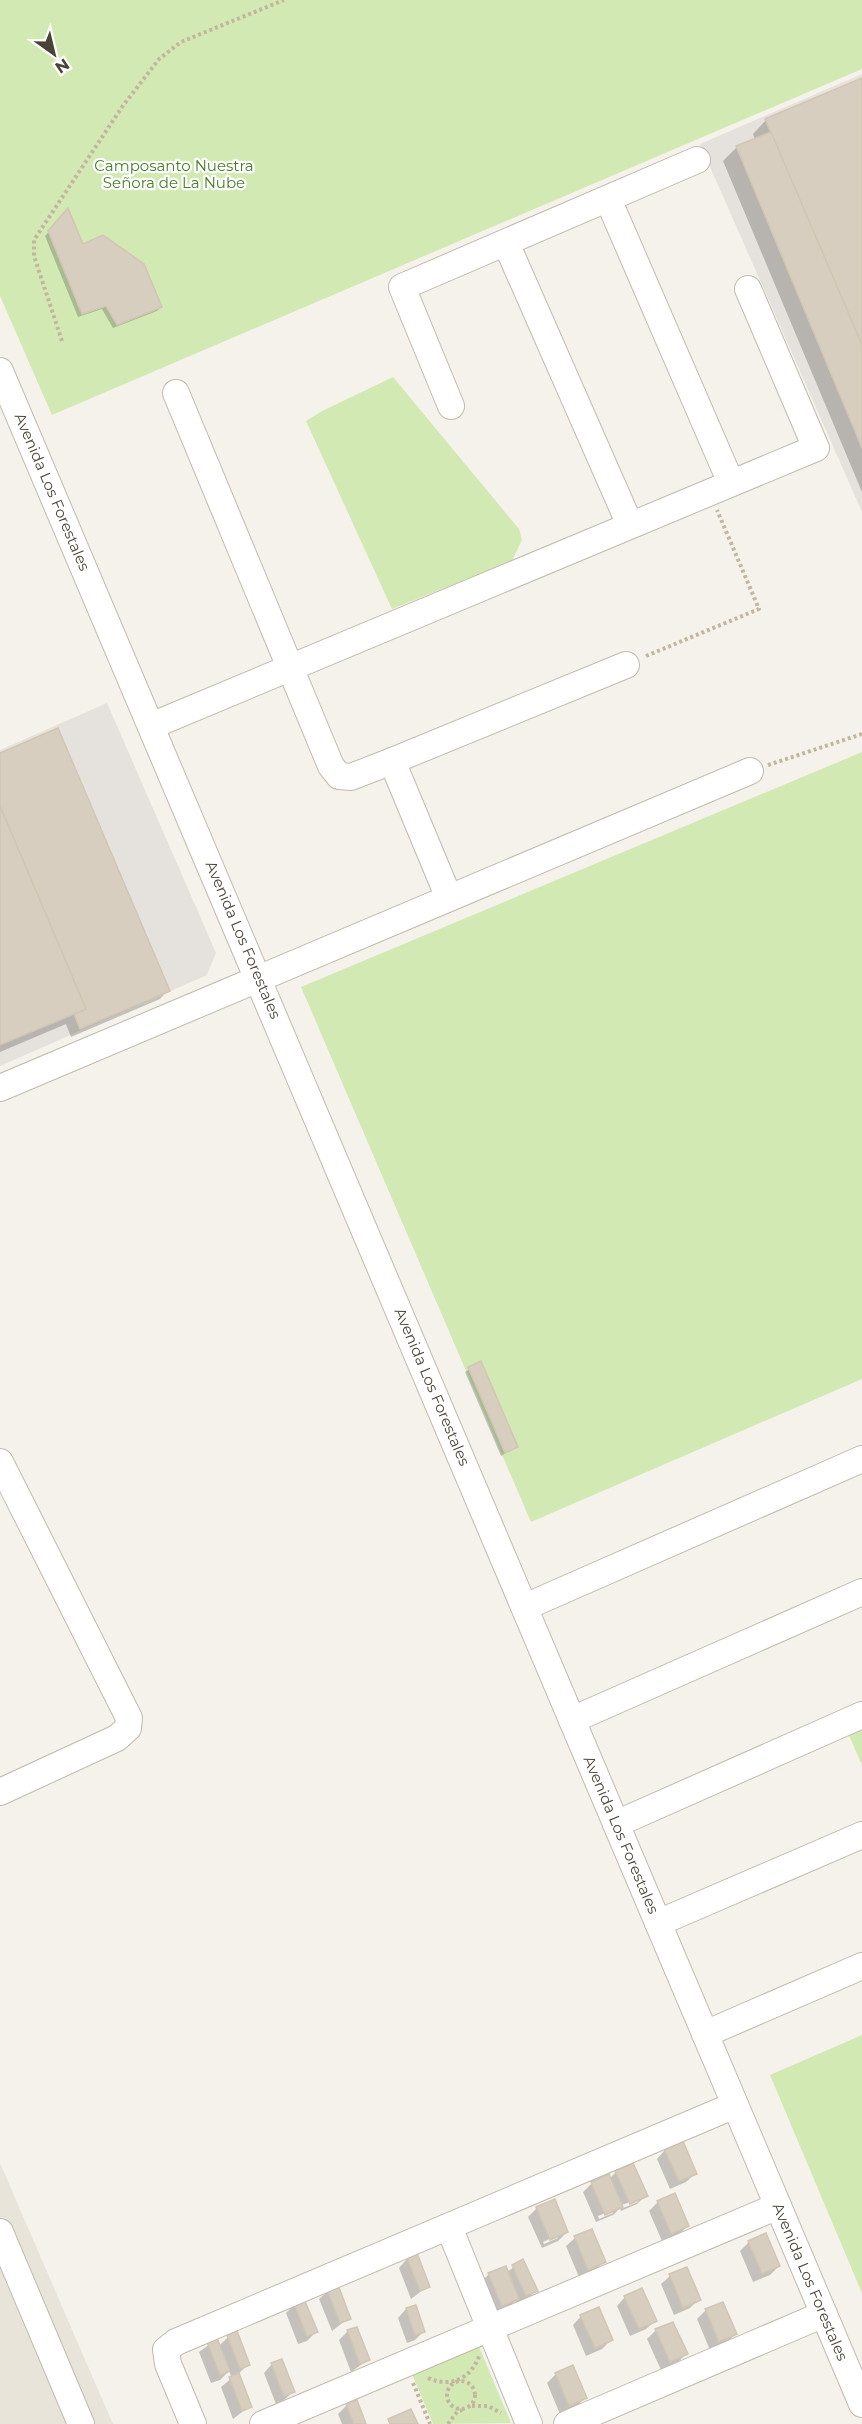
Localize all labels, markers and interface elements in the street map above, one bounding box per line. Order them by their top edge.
north arrow [24,24,84,84]
text: N [51,55,73,78]
park label: Camposanto Nuestra Señora de La Nube [94,156,254,192]
street label: Avenida Los Forestales [11,410,94,574]
street label: Avenida Los Forestales [202,858,285,1022]
street label: Avenida Los Forestales [391,1305,474,1469]
street label: Avenida Los Forestales [580,1753,663,1917]
street label: Avenida Los Forestales [769,2200,852,2364]

